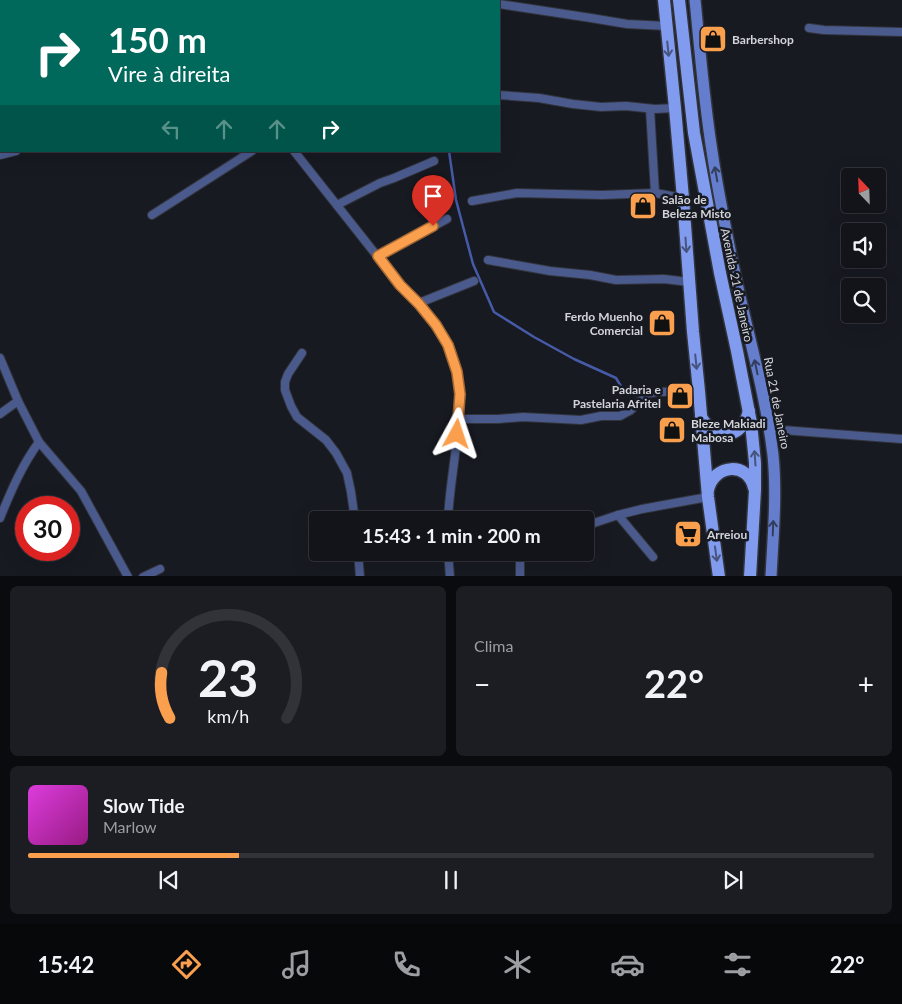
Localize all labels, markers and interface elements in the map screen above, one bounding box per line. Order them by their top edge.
text: 150 m [108,18,207,60]
icon: right [25,20,90,85]
shop icon: Barbershop [698,24,728,54]
place label: Barbershop [732,32,794,47]
one-way arrow [663,40,673,56]
text: Vire à direita [108,60,230,87]
icon: left [157,115,185,143]
icon: ahead [210,115,238,143]
icon: ahead [263,115,291,143]
icon: right [316,115,344,143]
one-way arrow [710,166,720,182]
north arrow [841,168,886,212]
map controls [841,168,886,323]
pin [412,175,454,226]
icon: arrive [419,182,447,210]
shop icon: Salão de Beleza Misto [628,191,658,221]
place label: Salão de Beleza Misto [662,192,731,221]
button: sound [841,223,886,268]
street label: Avenida 21 de Janeiro [718,227,756,343]
one-way arrow [682,237,691,253]
button: search [841,278,886,323]
shop icon: Ferdo Muenho Comercial [647,308,677,338]
place label: Ferdo Muenho Comercial [565,309,643,338]
one-way arrow [691,353,701,369]
street label: Rua 21 de Janeiro [761,356,793,450]
one-way arrow [751,359,760,375]
shop icon: Padaria e Pastelaria Afritel [665,381,695,411]
place label: Padaria e Pastelaria Afritel [573,382,662,411]
position arrow [430,407,482,459]
shop icon: Bleze Makiadi Mabosa [657,415,687,445]
place label: Bleze Makiadi Mabosa [691,416,766,445]
one-way arrow [750,450,759,466]
speed limit sign: 30 [15,496,80,561]
supermarket icon: Arreiou [673,519,703,549]
one-way arrow [769,520,778,536]
text: 15:43 · 1 min · 200 m [362,524,541,547]
place label: Arreiou [706,527,747,542]
one-way arrow [711,546,721,562]
text: Clima [474,636,513,655]
text: 23 [198,646,258,708]
text: 22° [644,660,704,706]
text: − [474,667,490,701]
text: + [858,667,874,701]
text: km/h [207,705,249,727]
text: Slow Tide [103,794,185,817]
text: Marlow [103,817,157,836]
icon: previous [155,866,183,894]
icon: pause [437,866,465,894]
icon: next [719,866,747,894]
icon: directions [169,947,204,982]
icon: music [279,947,314,982]
icon: phone [389,947,424,982]
icon: climate [500,947,535,982]
icon: car [610,947,645,982]
icon: filters [720,947,755,982]
text: 15:42 [38,951,94,978]
text: 22° [830,951,864,978]

